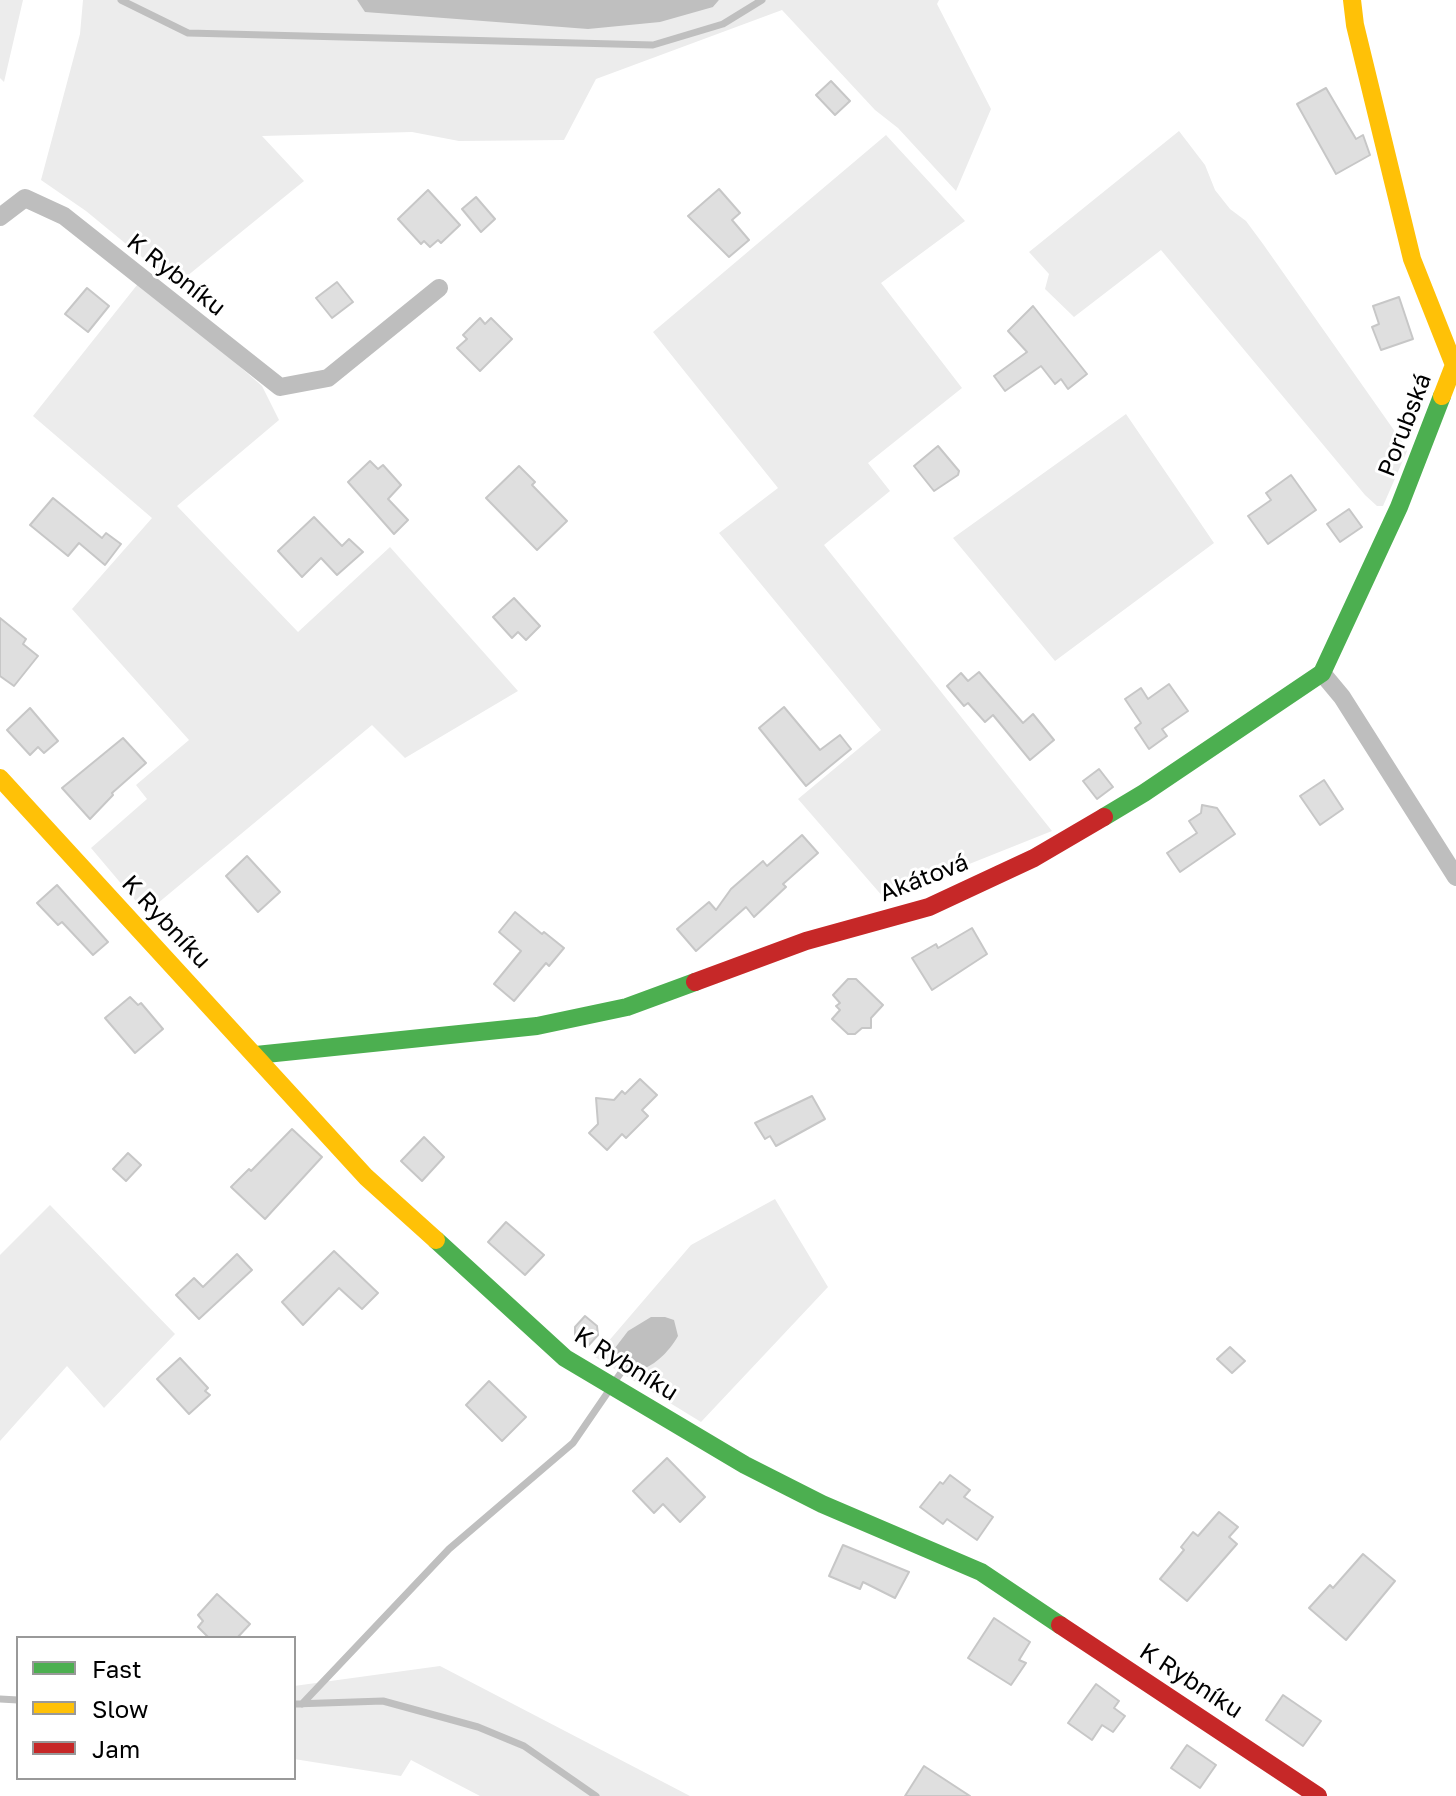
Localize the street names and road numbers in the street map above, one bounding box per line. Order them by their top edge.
street label: K Rybníku [121,228,231,322]
street label: Porubská [1372,369,1438,481]
street label: Akátová [876,848,972,908]
street label: K Rybníku [116,869,216,975]
street label: K Rybníku [569,1321,683,1407]
street label: K Rybníku [1134,1637,1248,1725]

